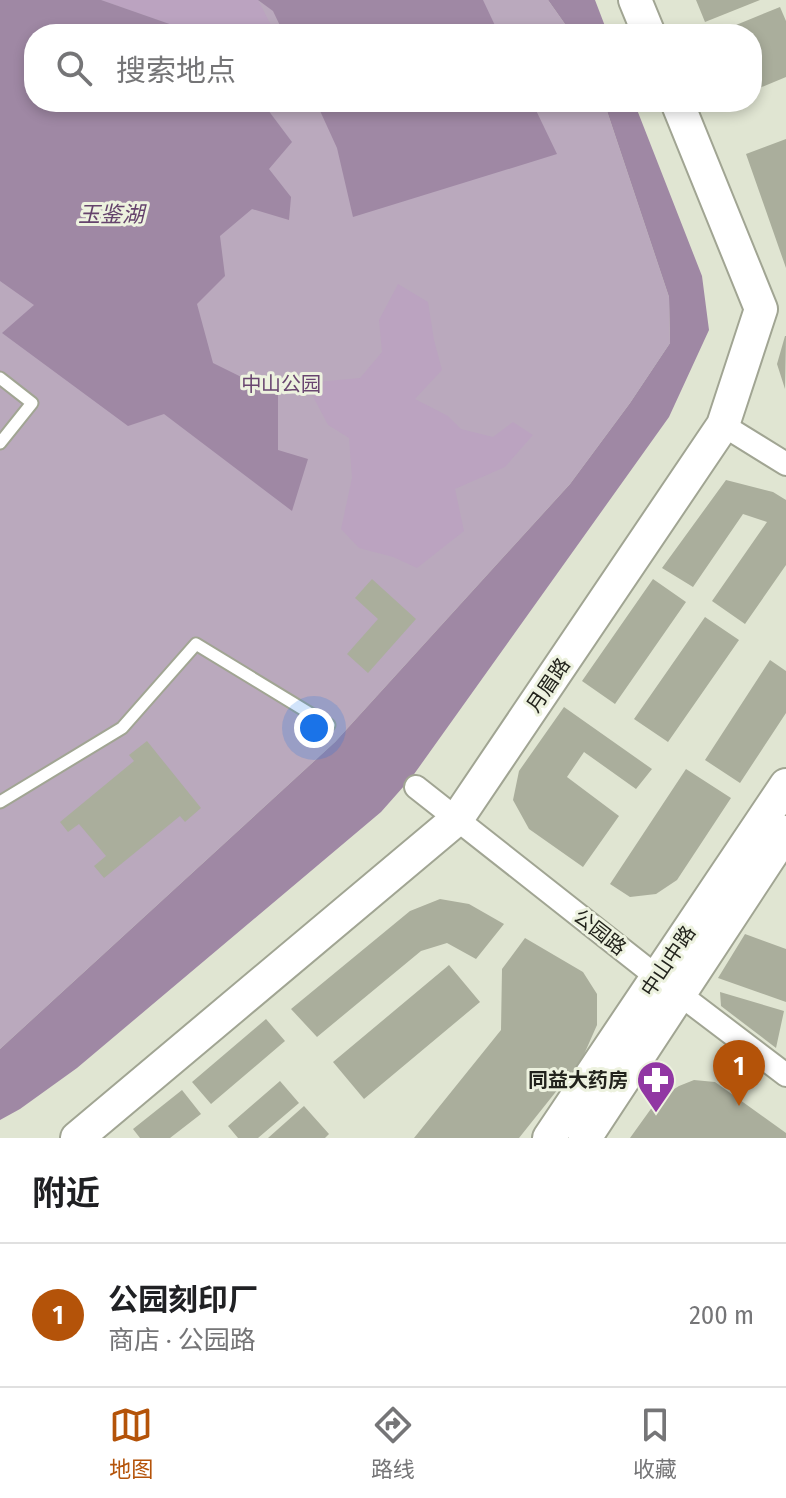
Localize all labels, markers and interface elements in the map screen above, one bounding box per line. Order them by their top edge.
search box [24,24,762,112]
icon: search [52,46,96,90]
text: 搜索地点 [116,53,236,89]
water label: 玉鉴湖 [78,201,147,228]
park label: 中山公园 [241,372,321,396]
street label: 月眉路 [521,653,575,717]
your location [294,708,334,748]
street label: 公园路 [569,904,631,960]
street label: 中山中路 [636,921,700,1001]
pin: 1 [713,1040,765,1106]
pharmacy icon: 同益大药房 [635,1059,677,1114]
place label: 同益大药房 [528,1068,628,1092]
text: 附近 [32,1173,100,1214]
text: 公园刻印厂 [108,1282,258,1318]
text: 1 [53,1300,64,1331]
text: 200 m [689,1300,754,1331]
text: 商店 · 公园路 [108,1325,256,1356]
tab: 地图 [109,1403,153,1483]
tab: 路线 [371,1403,415,1483]
tab: 收藏 [633,1403,677,1483]

